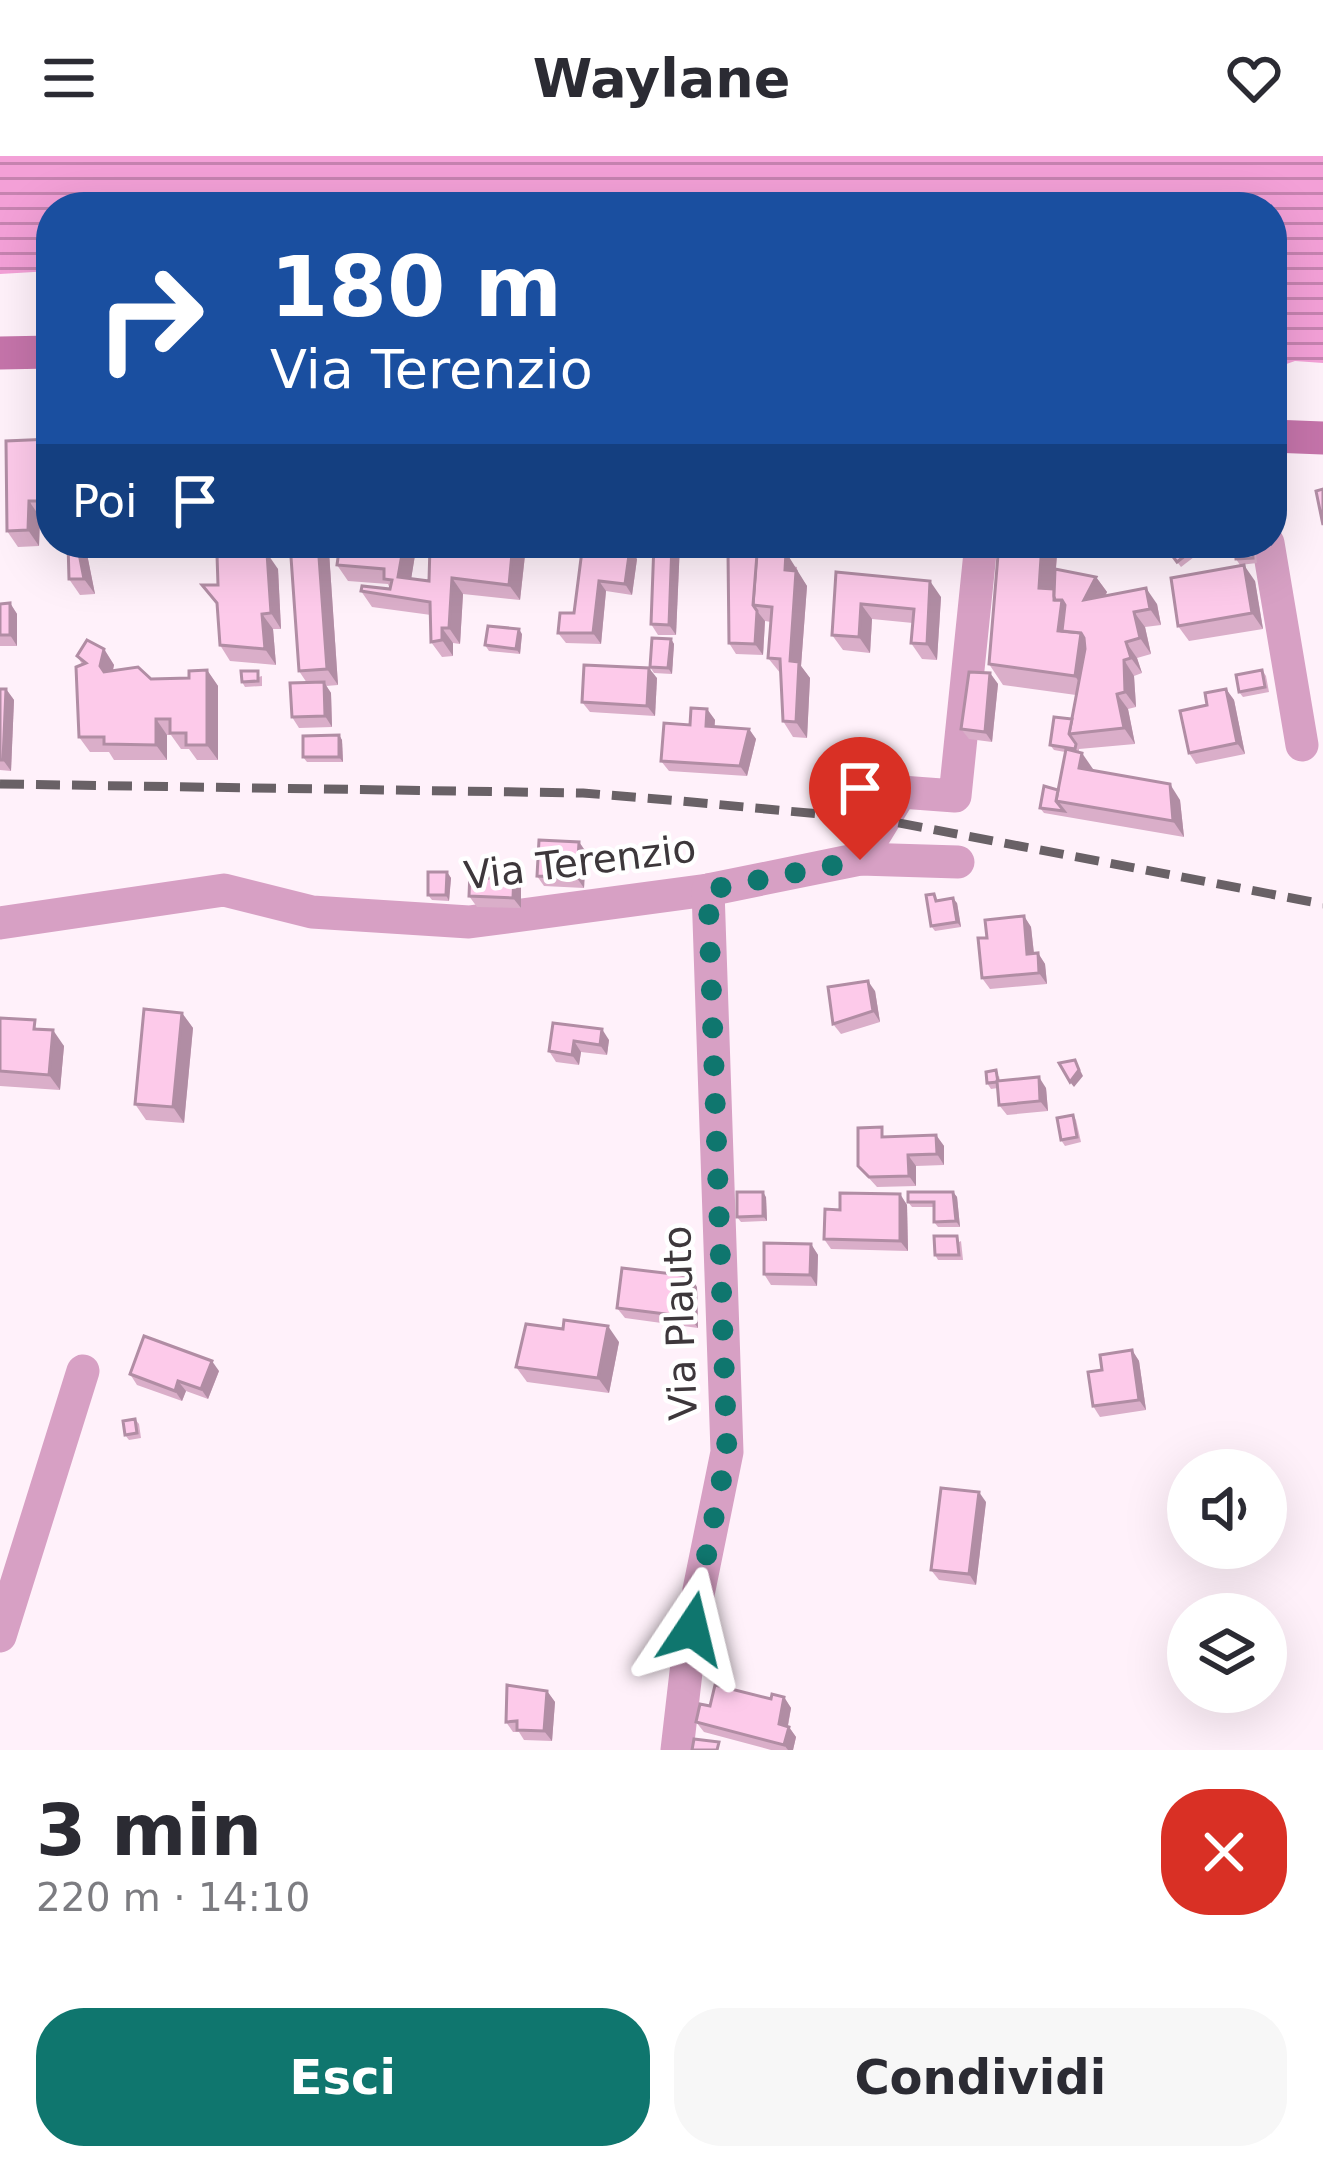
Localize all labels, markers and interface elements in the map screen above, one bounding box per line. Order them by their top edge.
icon: menu [36,45,102,111]
icon: heart [1221,45,1287,111]
text: Waylane [533,47,790,110]
text: 180 m [270,238,562,336]
icon: right [72,240,228,396]
text: Via Terenzio [270,338,593,401]
icon: arrive [162,468,228,534]
text: Poi [72,475,138,528]
pin [809,737,911,860]
icon: arrive [827,755,893,821]
street label: Via Terenzio [462,825,698,899]
street label: Via Plauto [654,1225,706,1421]
map controls [1167,1449,1287,1713]
button: sound [1167,1449,1287,1569]
position arrow [629,1566,755,1692]
button: layers [1167,1593,1287,1713]
text: 3 min [36,1788,262,1872]
button: close [1161,1789,1287,1915]
text: 220 m · 14:10 [36,1875,310,1920]
button: Esci [36,2008,650,2146]
button: Condividi [674,2008,1287,2146]

